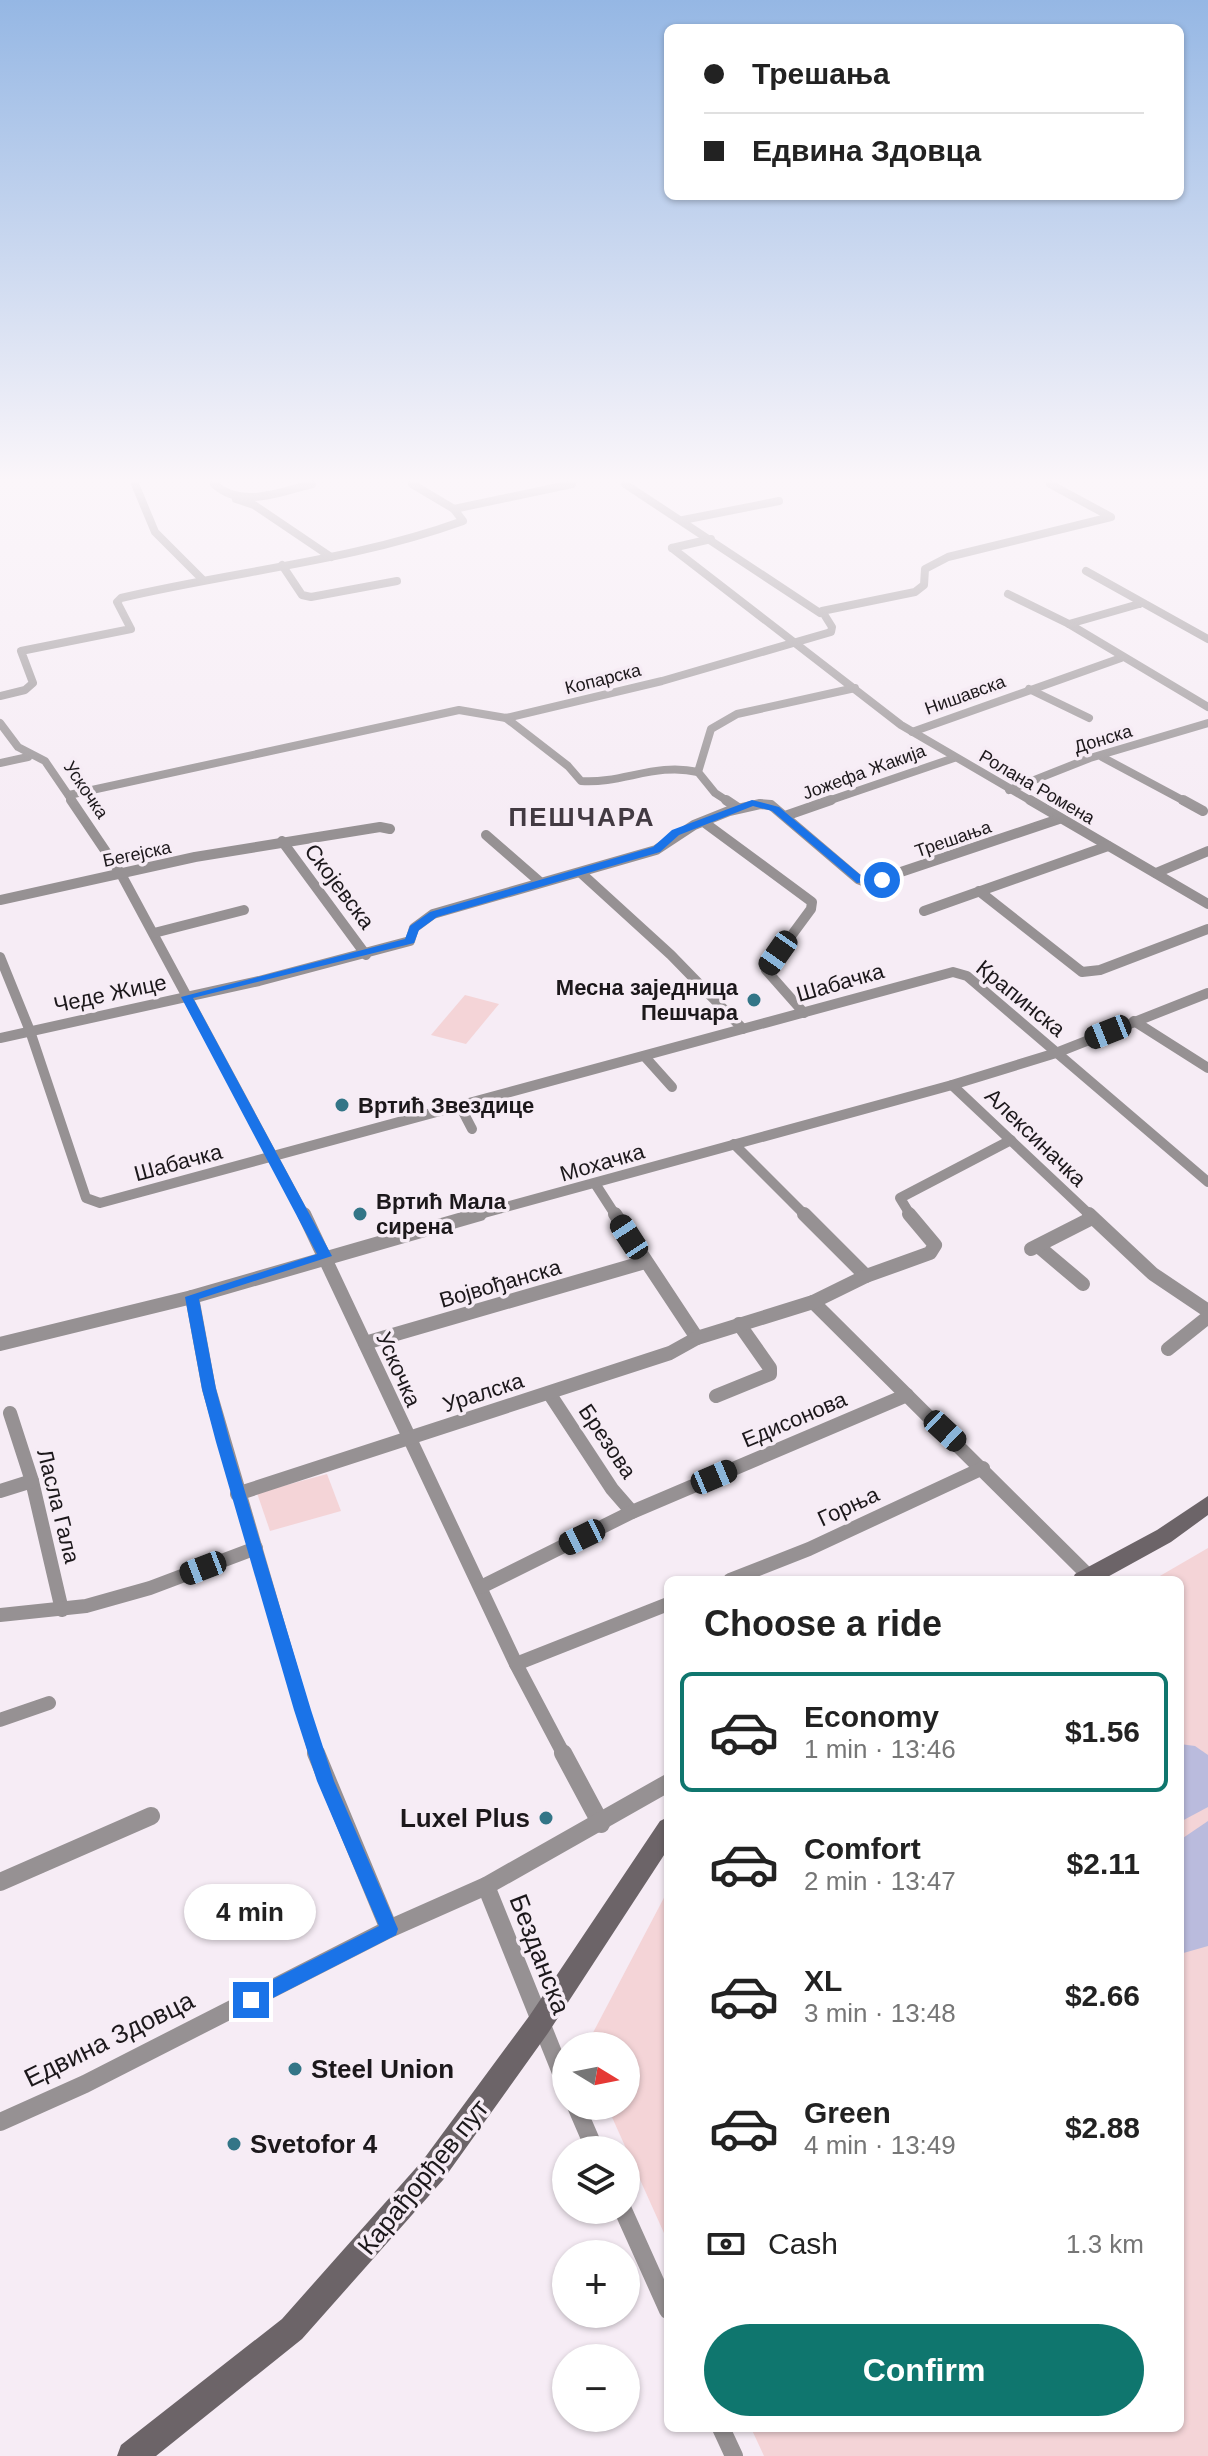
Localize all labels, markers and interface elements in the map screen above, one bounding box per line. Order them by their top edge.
text: Трешања [752,57,890,90]
text: Едвина Здовца [752,134,981,167]
street label: Копарска [563,660,644,698]
street label: Нишавска [922,671,1009,719]
street label: Донска [1072,720,1135,757]
street label: Јожефа Жакија [800,740,929,804]
street label: Ролана Ромена [976,746,1099,829]
street label: Ускочка [60,758,113,823]
district label: ПЕШЧАРА [508,802,656,832]
street label: Трешања [912,816,995,861]
street label: Бегејска [101,837,174,871]
street label: Скојевска [300,839,380,934]
route start [864,862,900,898]
car [754,926,802,980]
street label: Крапинска [971,955,1071,1042]
street label: Шабачка [793,958,888,1007]
street label: Чеде Жице [51,969,169,1018]
place label: Месна заједница Пешчара [556,975,739,1025]
marker: Месна заједница Пешчара [745,991,763,1009]
car [1081,1012,1135,1052]
street label: Алексиначка [980,1083,1092,1192]
place label: Вртић Звездице [358,1093,534,1118]
marker: Вртић Звездице [333,1096,351,1114]
street label: Мохачка [557,1138,648,1186]
street label: Шабачка [131,1139,226,1186]
place label: Вртић Мала сирена [376,1189,507,1239]
marker: Вртић Мала сирена [351,1205,369,1223]
car [606,1210,652,1264]
street label: Војвођанска [436,1254,565,1313]
street label: Ускочка [371,1328,426,1411]
street label: Уралска [440,1367,528,1417]
street label: Едисонова [738,1386,851,1453]
street label: Брезова [574,1399,642,1484]
car [919,1406,971,1456]
street label: Ласла Гала [32,1446,85,1567]
car [687,1457,741,1497]
street label: Горња [813,1481,884,1532]
car [555,1516,609,1558]
car [176,1548,230,1588]
text: Choose a ride [704,1603,942,1644]
icon: car [708,1696,780,1768]
text: Economy [804,1700,939,1733]
text: $1.56 [1065,1715,1140,1748]
text: 1 min · 13:46 [804,1734,956,1764]
place label: Luxel Plus [400,1803,530,1833]
marker: Luxel Plus [537,1809,555,1827]
icon: car [708,1828,780,1900]
text: Comfort [804,1832,921,1865]
text: $2.11 [1067,1847,1140,1880]
text: 2 min · 13:47 [804,1866,956,1896]
callout: 4 min [185,1884,317,1940]
street label: Безданска [503,1890,577,2019]
text: 4 min [216,1897,284,1927]
icon: car [708,1960,780,2032]
text: XL [804,1964,842,1997]
text: $2.66 [1065,1979,1140,2012]
route end [233,1982,269,2018]
street label: Едвина Здовца [19,1985,199,2093]
text: 3 min · 13:48 [804,1998,956,2028]
north arrow [552,2032,640,2120]
map controls [552,2032,640,2432]
place label: Steel Union [311,2054,454,2084]
marker: Steel Union [286,2060,304,2078]
icon: car [708,2092,780,2164]
street label: Карађорђев пут [351,2093,495,2261]
text: Green [804,2096,891,2129]
text: $2.88 [1065,2111,1140,2144]
place label: Svetofor 4 [250,2129,378,2159]
text: 4 min · 13:49 [804,2130,956,2160]
marker: Svetofor 4 [225,2135,243,2153]
button: layers [552,2136,640,2224]
icon: cash [704,2222,748,2266]
text: Cash [768,2227,838,2260]
text: 1.3 km [1066,2229,1144,2259]
button: + [552,2240,640,2328]
button: Confirm [704,2324,1144,2416]
button: − [552,2344,640,2432]

